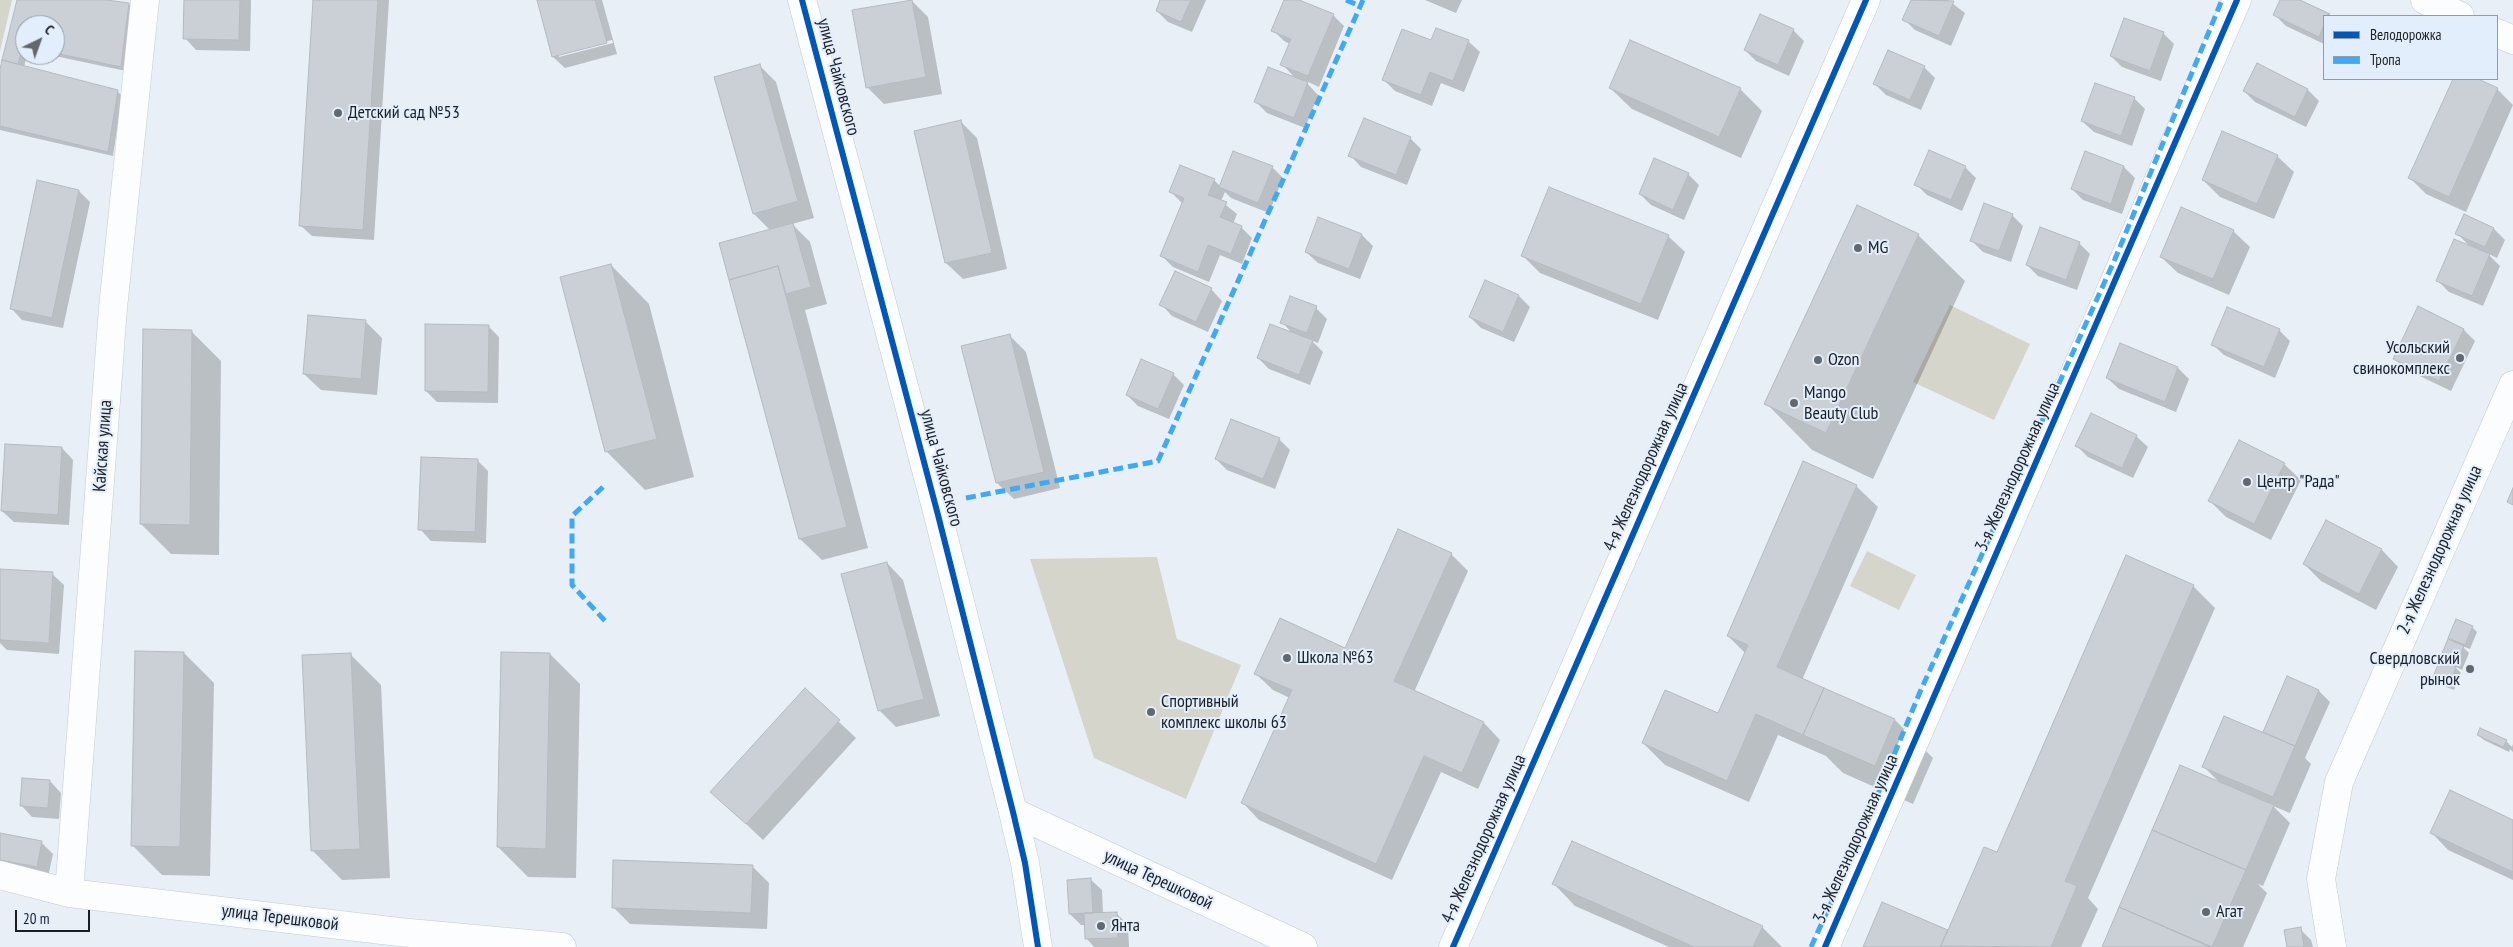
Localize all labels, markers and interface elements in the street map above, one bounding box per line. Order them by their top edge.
north arrow [15,15,65,65]
legend [2323,15,2498,80]
street label: улица Чайковского [812,16,864,138]
text: С [41,21,58,38]
text: Велодорожка [2370,25,2441,44]
text: Тропа [2370,50,2401,69]
place label: Детский сад №53 [348,102,460,124]
marker: Детский сад №53 [332,107,344,119]
place label: MG [1868,237,1888,259]
marker: MG [1852,242,1864,254]
place label: Усольский свинокомплекс [2353,337,2450,379]
place label: Ozon [1828,349,1860,371]
marker: Усольский свинокомплекс [2454,352,2466,364]
marker: Ozon [1812,354,1824,366]
street label: 4-я Железнодорожная улица [1599,379,1693,555]
street label: 3-я Железнодорожная улица [1971,379,2065,555]
place label: Mango Beauty Club [1804,382,1878,424]
marker: Mango Beauty Club [1788,397,1800,409]
street label: Кайская улица [89,399,117,493]
street label: улица Чайковского [915,407,967,529]
street label: 2-я Железнодорожная улица [2393,462,2487,638]
place label: Центр "Рада" [2257,471,2340,493]
marker: Центр "Рада" [2241,476,2253,488]
place label: Школа №63 [1297,647,1374,669]
place label: Свердловский рынок [2369,648,2460,691]
marker: Школа №63 [1281,652,1293,664]
marker: Свердловский рынок [2464,663,2476,675]
place label: Спортивный комплекс школы 63 [1161,691,1287,734]
marker: Спортивный комплекс школы 63 [1145,706,1157,718]
street label: 4-я Железнодорожная улица [1437,751,1531,927]
street label: 3-я Железнодорожная улица [1809,751,1903,927]
street label: улица Терешковой [1100,845,1216,915]
scale bar [18,900,92,932]
street label: улица Терешковой [220,900,340,936]
place label: Агат [2216,901,2243,923]
marker: Агат [2200,906,2212,918]
text: 20 m [23,909,49,928]
place label: Янта [1111,915,1140,937]
marker: Янта [1095,920,1107,932]

